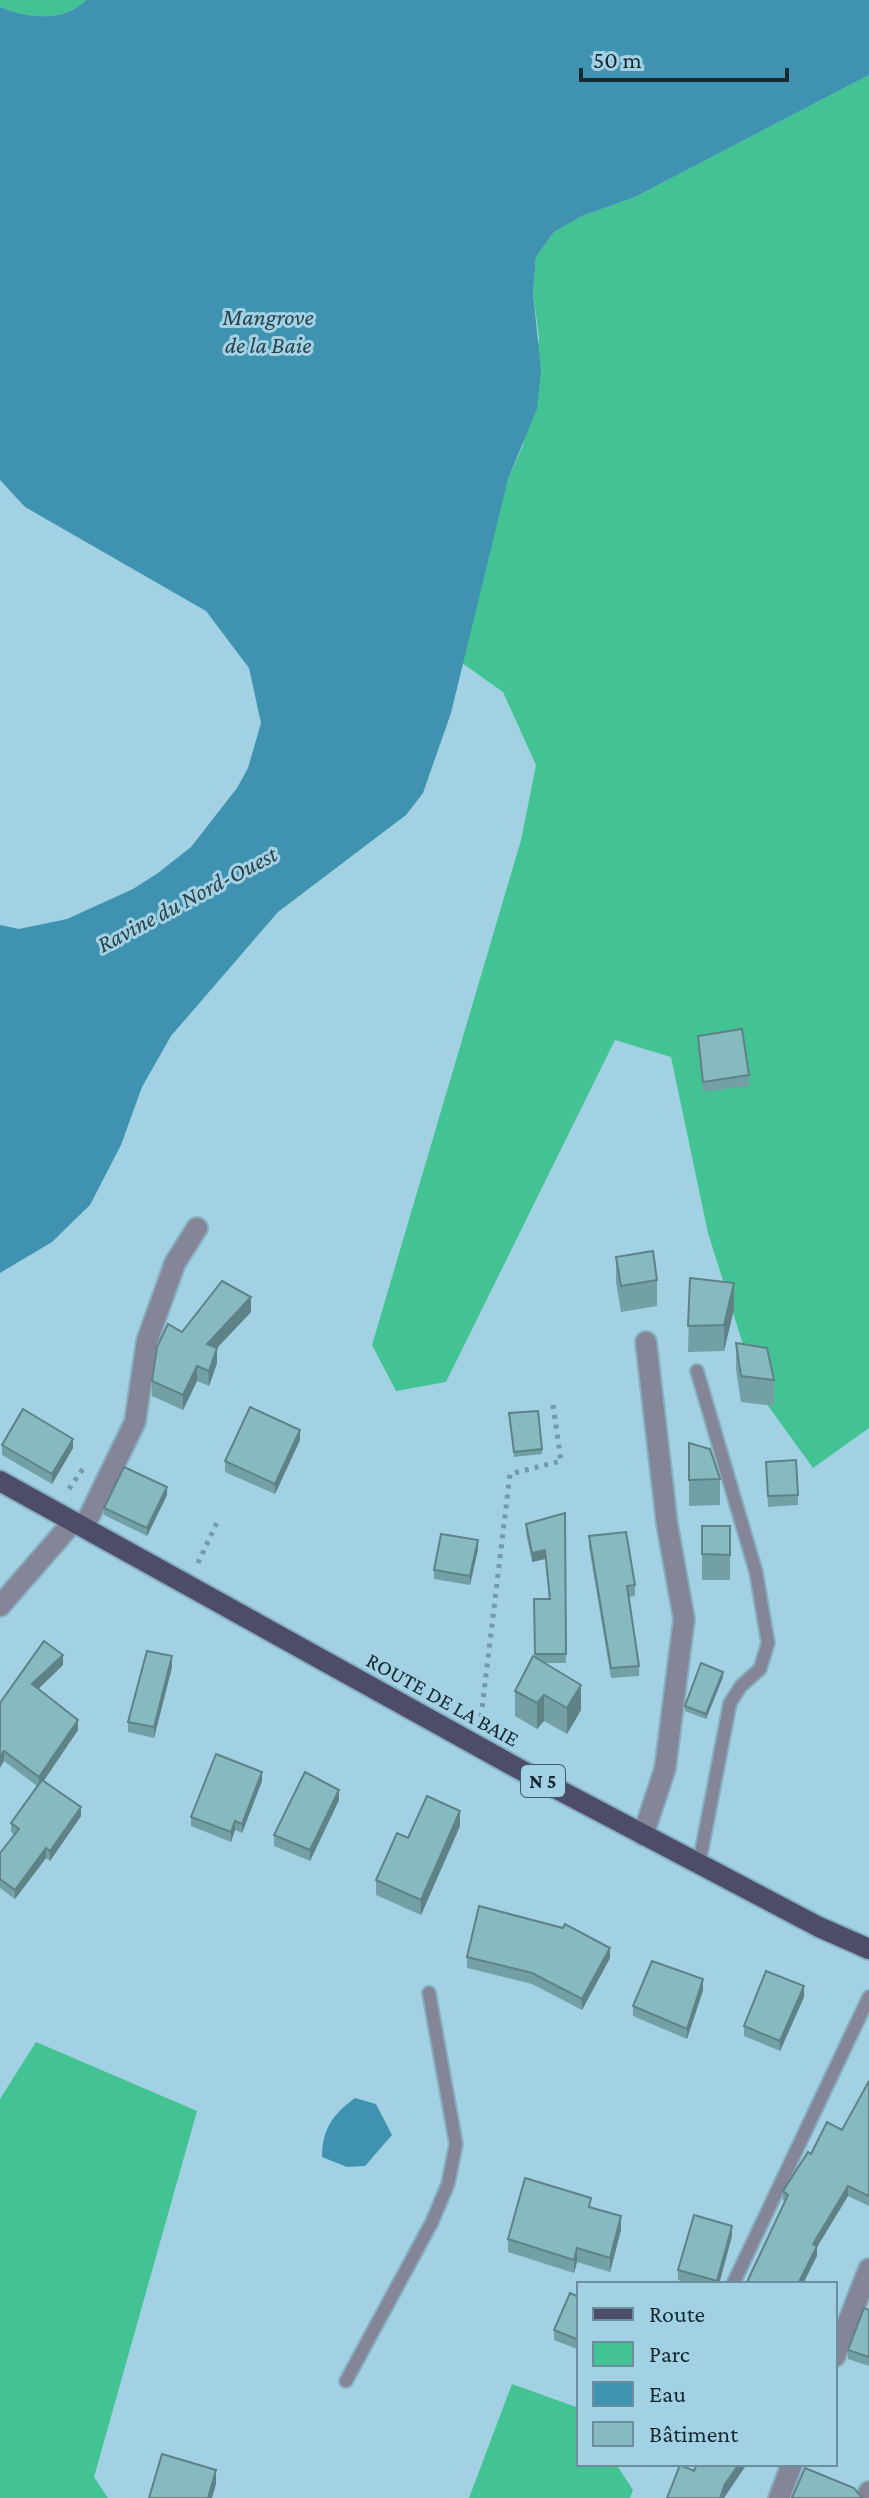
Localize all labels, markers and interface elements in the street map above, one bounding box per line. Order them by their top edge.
scale bar [581,32,787,82]
text: 50 m [593,46,642,73]
water label: Mangrove de la Baie [221,303,314,358]
water label: Ravine du Nord-Ouest [92,839,282,957]
street label: ROUTE DE LA BAIE [362,1647,523,1752]
road number: N 5 [521,1765,565,1797]
legend [577,2282,837,2466]
text: Route [649,2300,705,2327]
text: Parc [649,2340,690,2367]
text: Eau [649,2380,686,2407]
text: Bâtiment [649,2420,739,2447]

